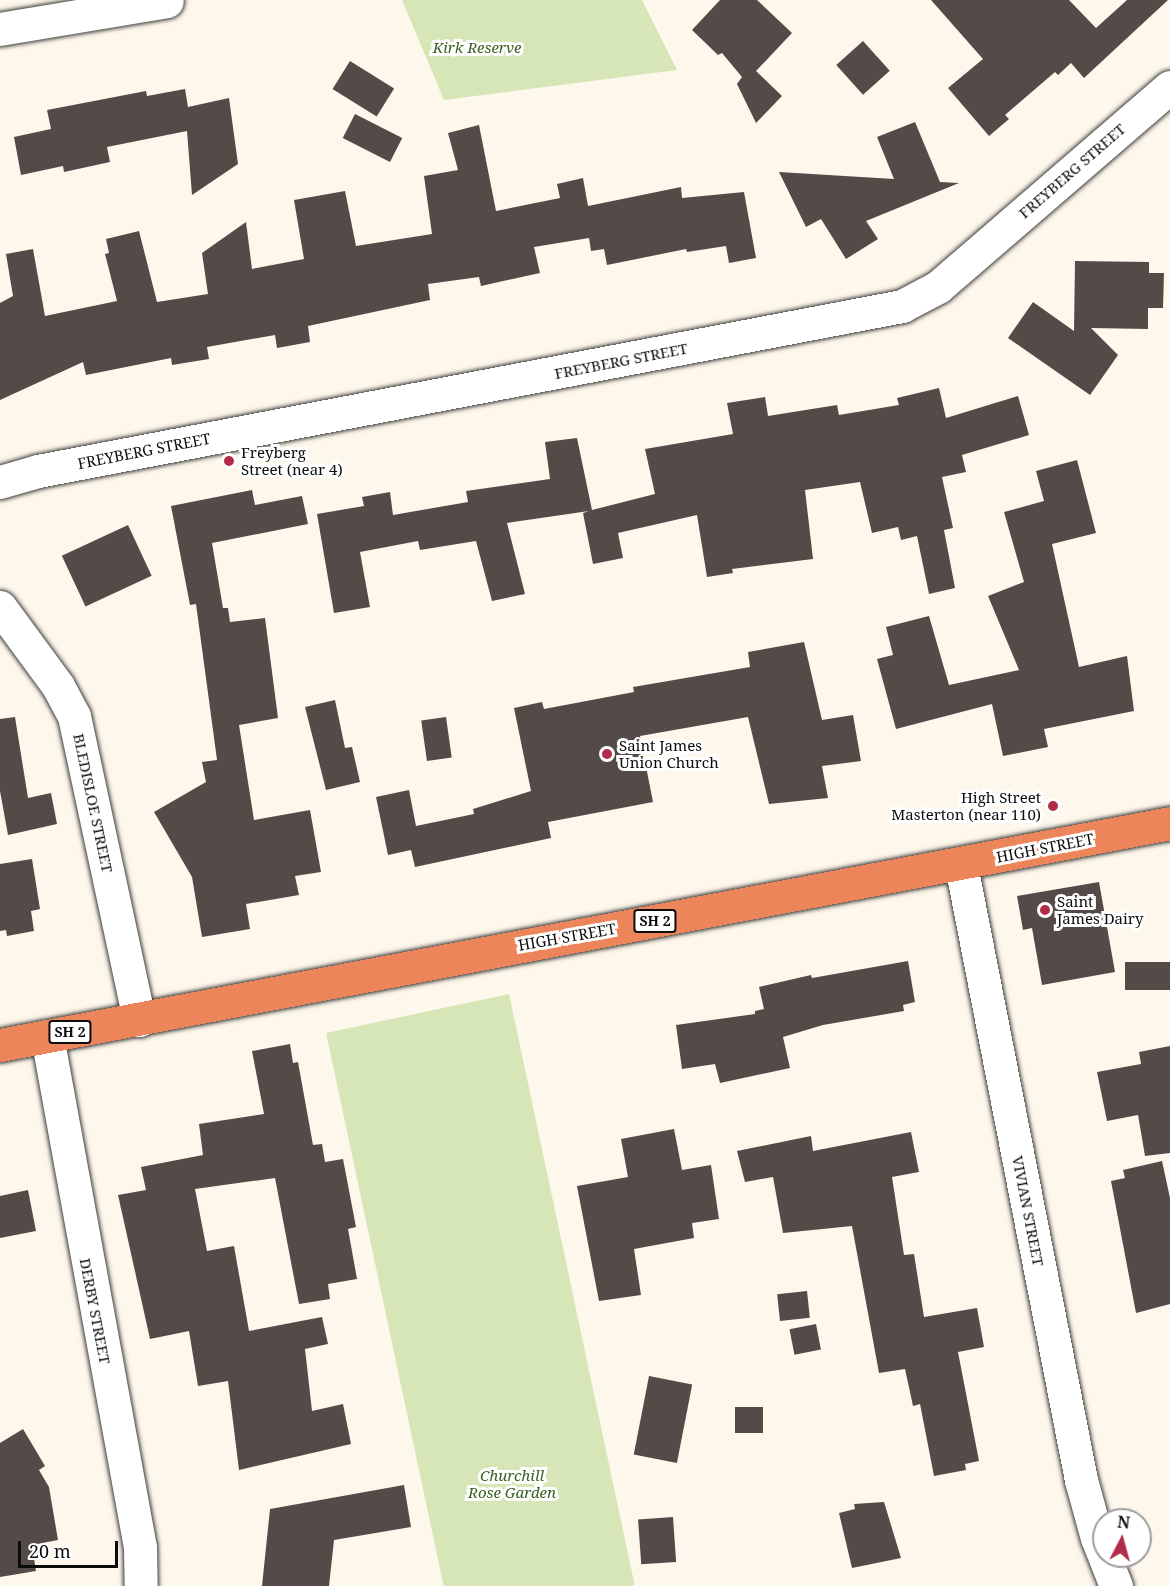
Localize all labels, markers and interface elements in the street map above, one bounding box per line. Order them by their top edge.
park label: Kirk Reserve [433,39,521,57]
street label: FREYBERG STREET [1015,120,1129,222]
street label: FREYBERG STREET [553,339,689,383]
street label: FREYBERG STREET [76,429,212,473]
place label: Freyberg Street (near 4) [241,443,343,478]
marker: Freyberg Street (near 4) [222,454,236,468]
street label: BLEDISLOE STREET [69,732,117,874]
place label: Saint James Union Church [619,736,719,771]
marker: Saint James Union Church [600,747,614,761]
place label: High Street Masterton (near 110) [891,788,1041,823]
marker: High Street Masterton (near 110) [1046,799,1060,813]
street label: HIGH STREET [995,830,1095,866]
place label: Saint James Dairy [1057,892,1143,927]
marker: Saint James Dairy [1038,903,1052,917]
road number: SH 2 [632,910,678,932]
street label: HIGH STREET [517,920,617,954]
road number: SH 2 [48,1021,92,1043]
street label: VIVIAN STREET [1008,1154,1048,1268]
street label: DERBY STREET [76,1257,114,1365]
park label: Churchill Rose Garden [468,1466,556,1501]
north arrow [1092,1508,1152,1568]
text: N [1116,1510,1131,1534]
scale bar [21,1529,122,1567]
text: 20 m [29,1539,71,1563]

